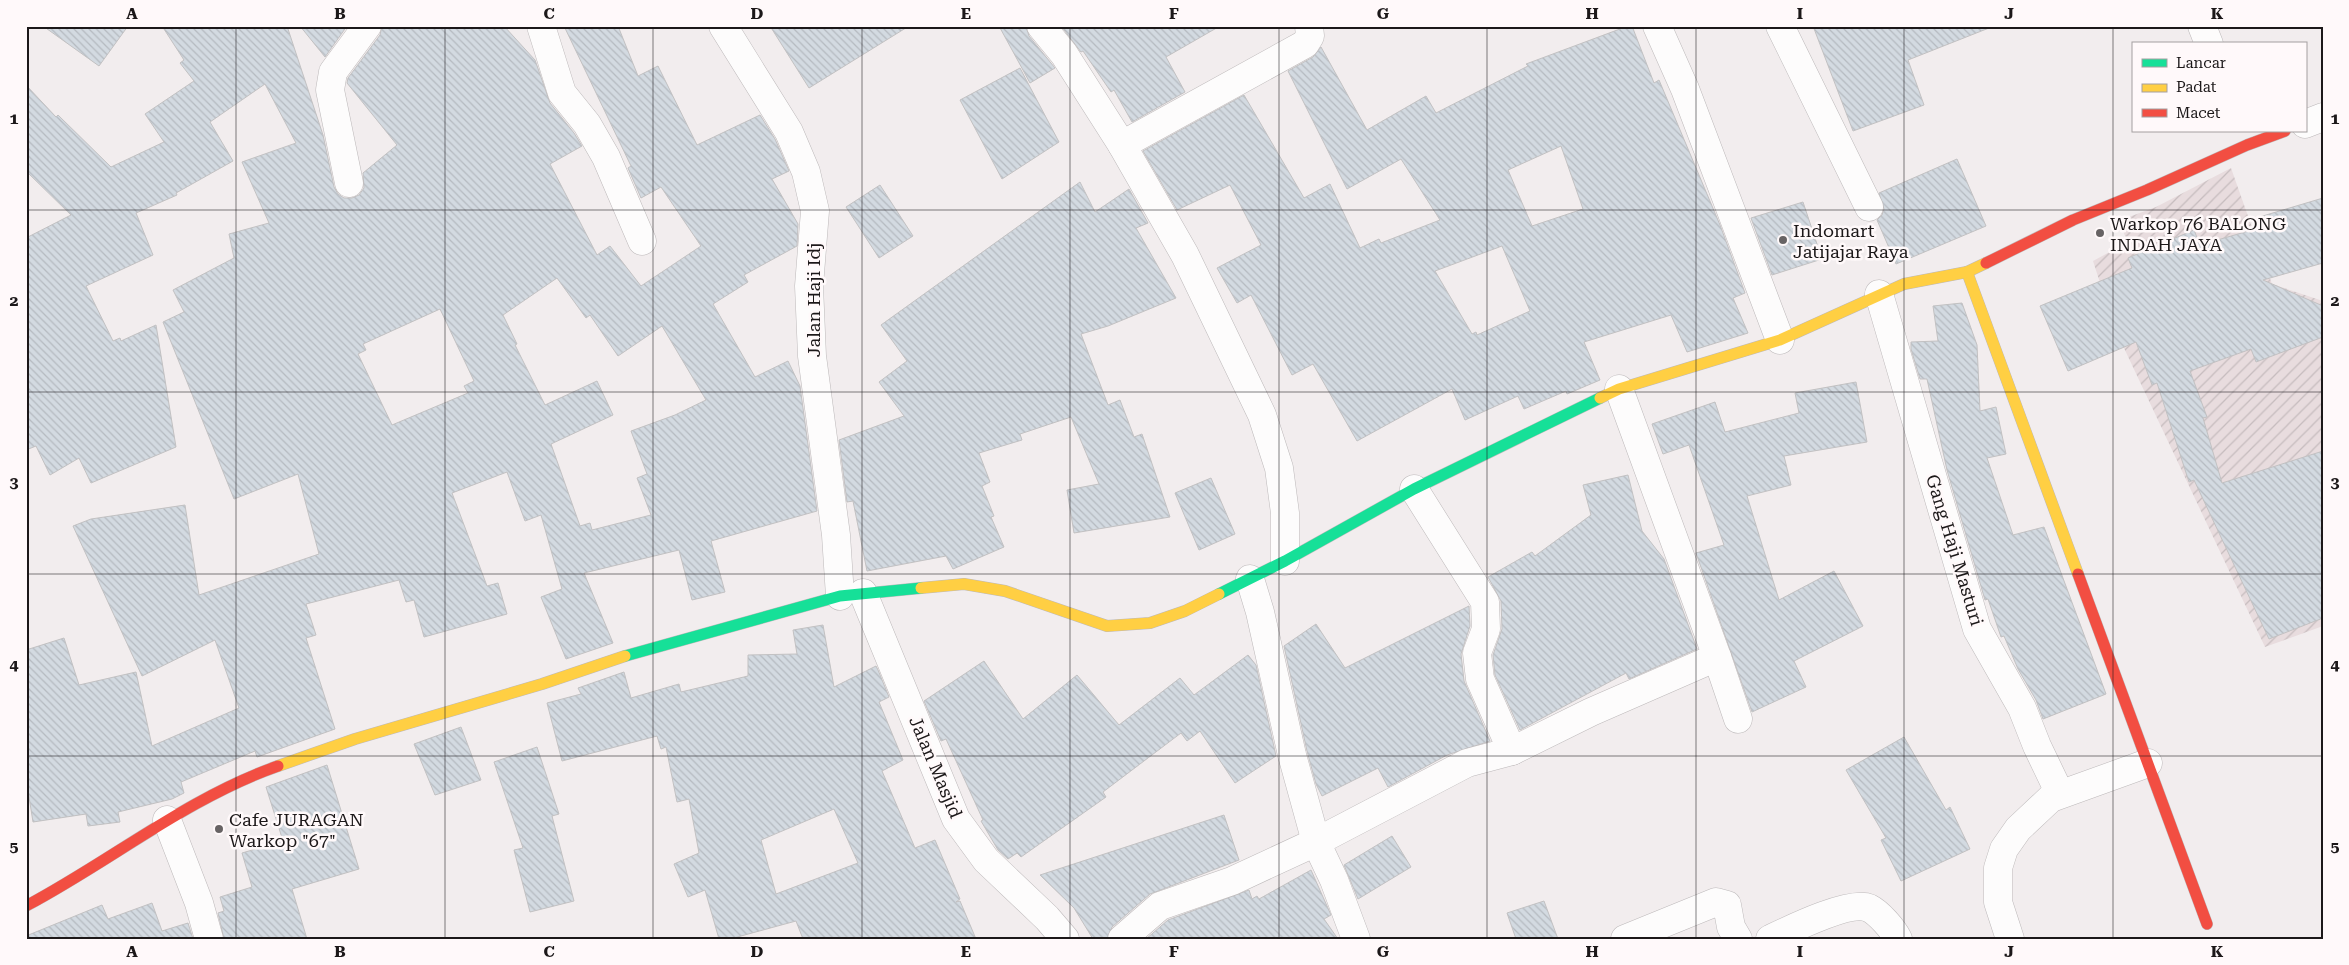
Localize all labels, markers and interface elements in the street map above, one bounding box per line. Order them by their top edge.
text: A [126,4,138,23]
text: B [334,4,346,23]
text: C [543,4,555,23]
text: D [751,4,764,23]
text: E [961,4,971,23]
text: F [1169,4,1179,23]
text: G [1377,4,1390,23]
text: H [1585,4,1599,23]
text: I [1797,4,1803,23]
text: J [2004,4,2014,23]
text: K [2211,4,2224,23]
legend [2132,42,2306,132]
text: Lancar [2176,54,2226,72]
text: Padat [2176,78,2217,96]
text: Macet [2176,104,2221,122]
text: 1 [10,109,19,128]
text: 1 [2331,109,2340,128]
place label: Warkop 76 BALONG INDAH JAYA [2110,213,2286,255]
place label: Indomart Jatijajar Raya [1793,220,1909,262]
marker: Warkop 76 BALONG INDAH JAYA [2094,227,2106,239]
marker: Indomart Jatijajar Raya [1777,234,1789,246]
street label: Jalan Haji Idj [803,243,824,357]
text: 2 [10,291,19,310]
text: 2 [2331,291,2340,310]
street label: Gang Haji Masturi [1922,472,1988,628]
text: 3 [10,473,19,492]
text: 3 [2331,473,2340,492]
text: 4 [10,655,19,674]
text: 4 [2331,655,2340,674]
street label: Jalan Masjid [905,713,967,822]
place label: Cafe JURAGAN Warkop "67" [229,809,364,851]
marker: Cafe JURAGAN Warkop "67" [213,823,225,835]
text: 5 [10,837,19,856]
text: 5 [2331,837,2340,856]
text: A [126,942,138,961]
text: B [334,942,346,961]
text: C [543,942,555,961]
text: D [751,942,764,961]
text: E [961,942,971,961]
text: F [1169,942,1179,961]
text: G [1377,942,1390,961]
text: H [1585,942,1599,961]
text: I [1797,942,1803,961]
text: J [2004,942,2014,961]
text: K [2211,942,2224,961]

